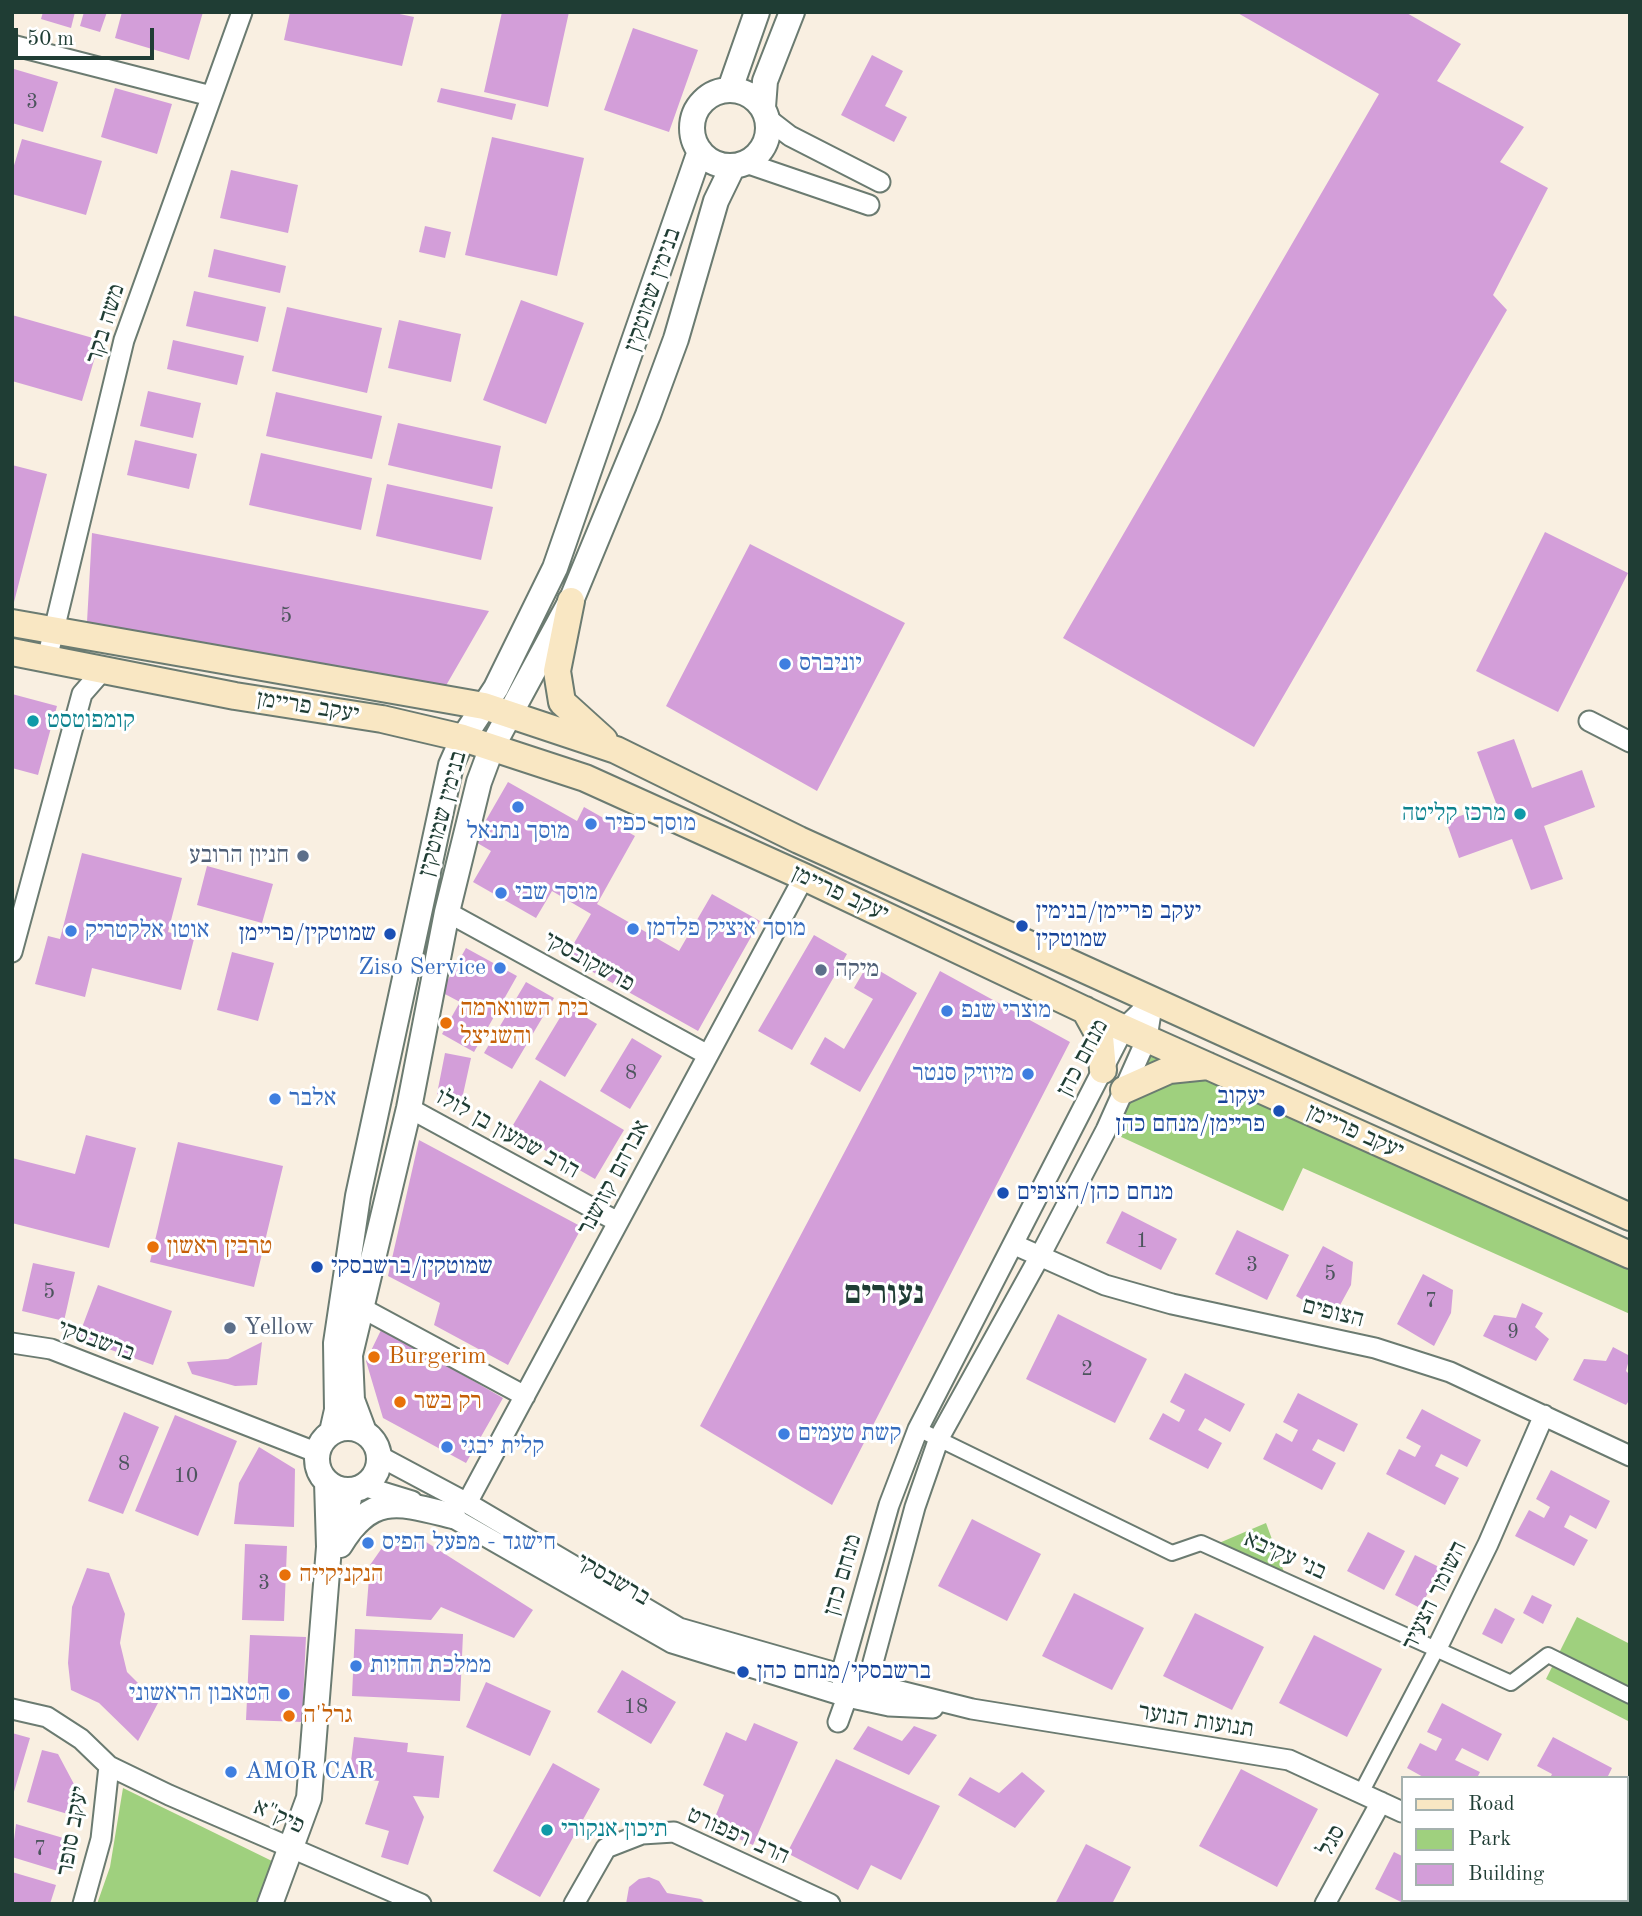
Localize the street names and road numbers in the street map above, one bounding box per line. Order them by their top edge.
street label: בנימין שמוטקין [618,224,688,356]
street label: משה בקר [80,281,132,367]
street label: יעקב פריימן [255,685,361,729]
street label: בנימין שמוטקין [412,748,474,880]
street label: יעקב פריימן [787,859,893,929]
street label: פרשקובסקי [539,925,639,999]
street label: מנחם כהן [1051,1014,1115,1102]
street label: הרב שמעון בן לולו [430,1083,584,1185]
street label: יעקב פריימן [1302,1098,1408,1166]
street label: אברהם קזושנר [572,1115,656,1241]
street label: הצופים [1299,1291,1367,1335]
street label: ברשבסקי [53,1314,139,1368]
street label: בני עקיבא [1239,1525,1331,1587]
street label: מנחם כהן [818,1531,868,1619]
street label: השומר הצעיר [1396,1537,1474,1655]
street label: ברשבסקי [571,1548,655,1612]
street label: תנועות הנוער [1136,1698,1256,1744]
street label: יעקב סופר [51,1784,95,1878]
street label: פיק"א [249,1793,309,1841]
street label: הרב רפפורט [682,1801,794,1871]
street label: סגל [1312,1820,1352,1862]

